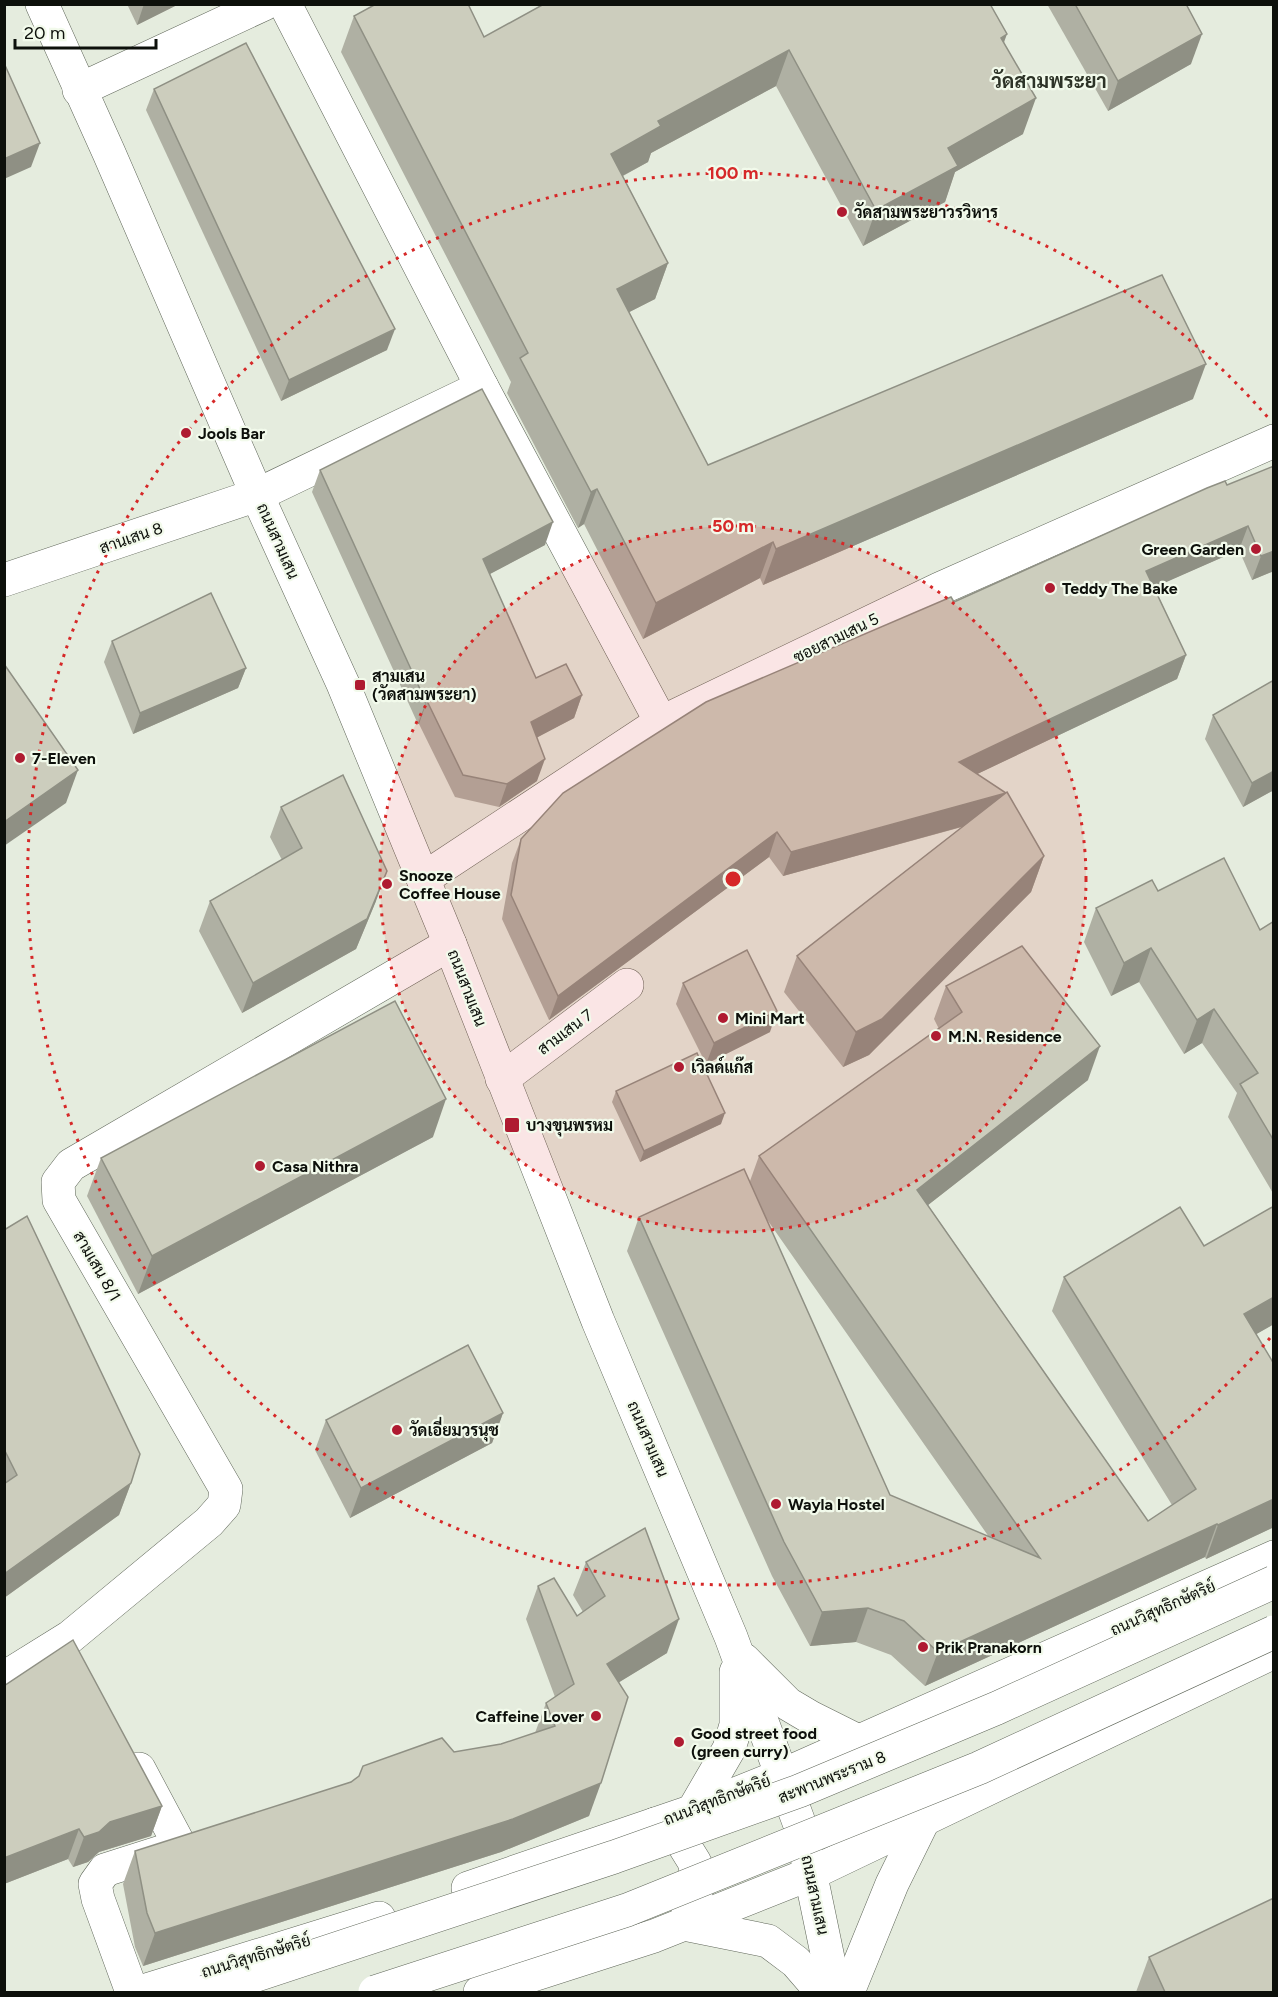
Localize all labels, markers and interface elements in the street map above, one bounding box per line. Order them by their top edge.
scale bar [15,12,156,50]
text: 20 m [24,22,65,44]
district label: วัดสามพระยา [991,68,1107,93]
text: 100 m [708,162,758,184]
place label: วัดสามพระยาวรวิหาร [854,202,998,222]
marker: วัดสามพระยาวรวิหาร [835,205,849,219]
place label: Jools Bar [198,424,265,443]
marker: Jools Bar [179,426,193,440]
street label: ถนนสามเสน [253,500,303,582]
text: 50 m [712,515,754,537]
street label: สานเสน 8 [97,518,165,558]
place label: Green Garden [1141,540,1244,559]
marker: Green Garden [1249,542,1263,556]
place label: Teddy The Bake [1062,579,1178,598]
marker: Teddy The Bake [1043,581,1057,595]
street label: ซอยสามเสน 5 [790,609,882,667]
place label: สามเสน (วัดสามพระยา) [372,667,477,704]
marker: สามเสน (วัดสามพระยา) [353,678,367,692]
place label: 7-Eleven [32,749,96,768]
marker: 7-Eleven [13,751,27,765]
place label: Snooze Coffee House [399,866,501,903]
centre of rings [723,869,743,889]
marker: Snooze Coffee House [380,877,394,891]
street label: ถนนสามเสน [444,947,490,1029]
street label: สามเสน 7 [534,1005,597,1059]
place label: Mini Mart [735,1009,805,1028]
marker: Mini Mart [716,1011,730,1025]
place label: M.N. Residence [948,1027,1062,1046]
marker: M.N. Residence [929,1029,943,1043]
place label: เวิลด์แก๊ส [691,1056,754,1077]
marker: เวิลด์แก๊ส [672,1060,686,1074]
marker: บางขุนพรหม [503,1116,521,1134]
place label: บางขุนพรหม [526,1116,613,1137]
place label: Casa Nithra [272,1157,359,1176]
marker: Casa Nithra [253,1159,267,1173]
street label: สามเสน 8/1 [69,1228,125,1304]
street label: ถนนสามเสน [623,1398,673,1480]
place label: วัดเอี่ยมวรนุช [409,1416,499,1442]
marker: วัดเอี่ยมวรนุช [390,1423,404,1437]
place label: Wayla Hostel [788,1495,885,1514]
marker: Wayla Hostel [769,1497,783,1511]
street label: ถนนวิสุทธิกษัตริย์ [1106,1574,1219,1641]
place label: Prik Pranakorn [935,1638,1042,1657]
marker: Prik Pranakorn [916,1640,930,1654]
place label: Caffeine Lover [476,1707,584,1726]
marker: Caffeine Lover [589,1709,603,1723]
place label: Good street food (green curry) [691,1724,817,1761]
marker: Good street food (green curry) [672,1735,686,1749]
street label: สะพานพระราม 8 [775,1747,889,1807]
street label: ถนนวิสุทธิกษัตริย์ [660,1768,774,1831]
street label: ถนนสามเสน [797,1853,833,1937]
street label: ถนนวิสุทธิกษัตริย์ [198,1928,313,1984]

